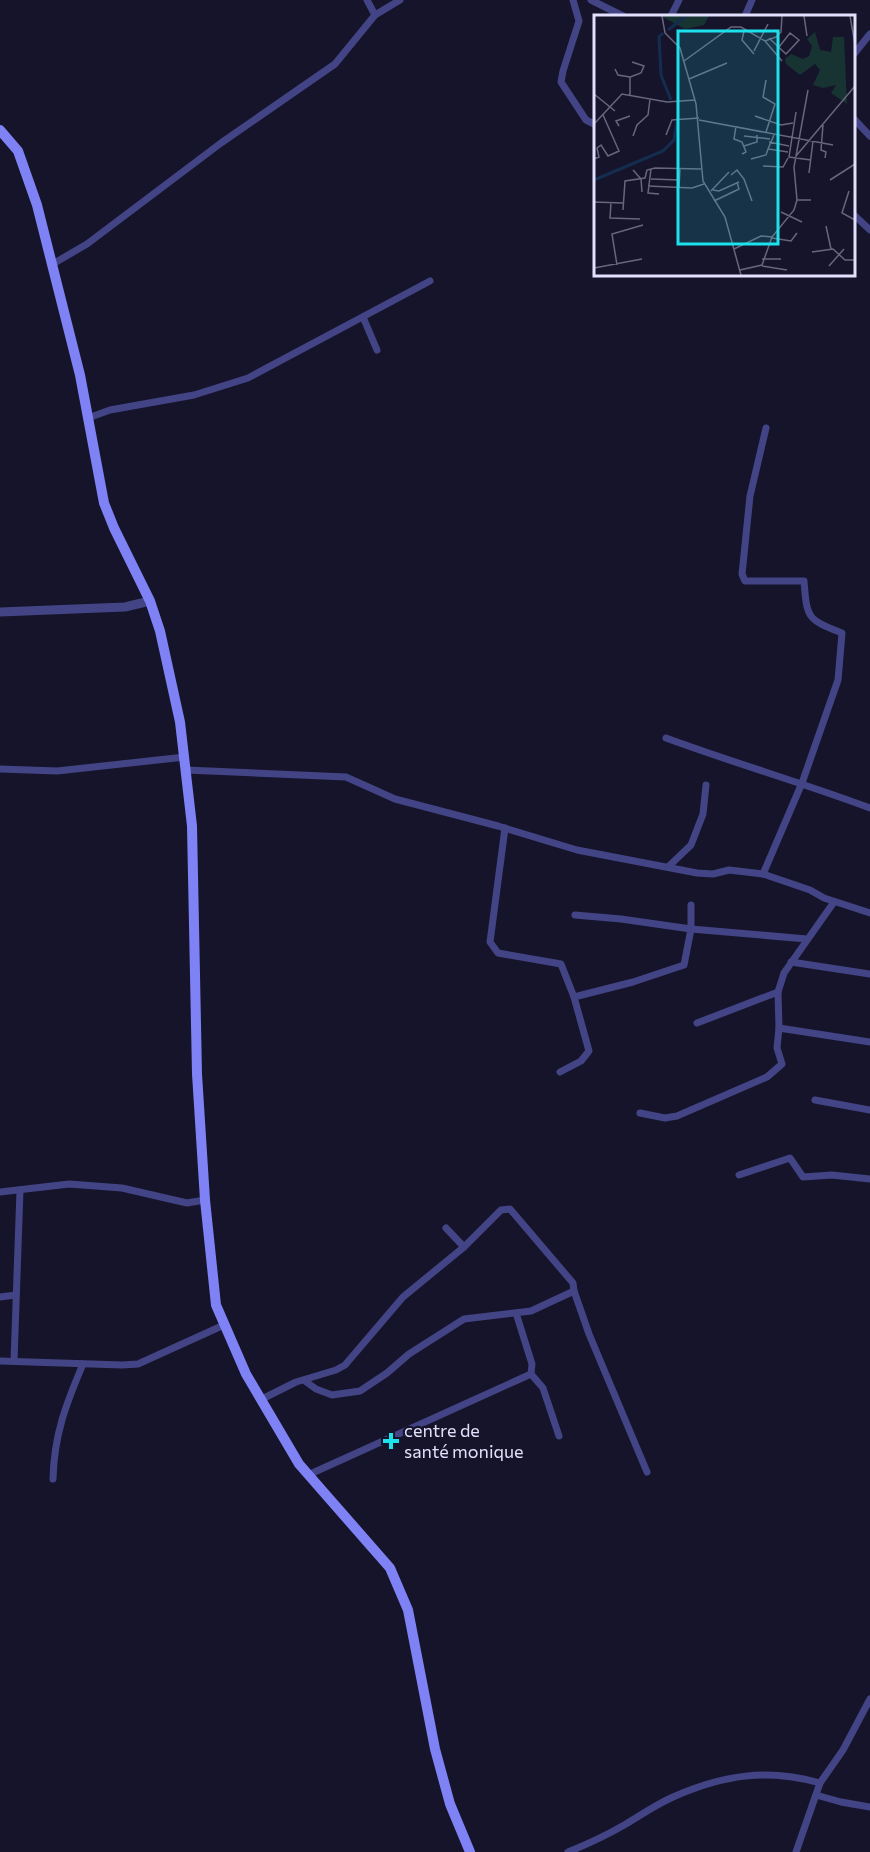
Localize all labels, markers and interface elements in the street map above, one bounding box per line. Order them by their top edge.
inset map [594,15,855,276]
place label: centre de santé monique [404,1419,524,1462]
marker: centre de santé monique [382,1432,400,1450]

